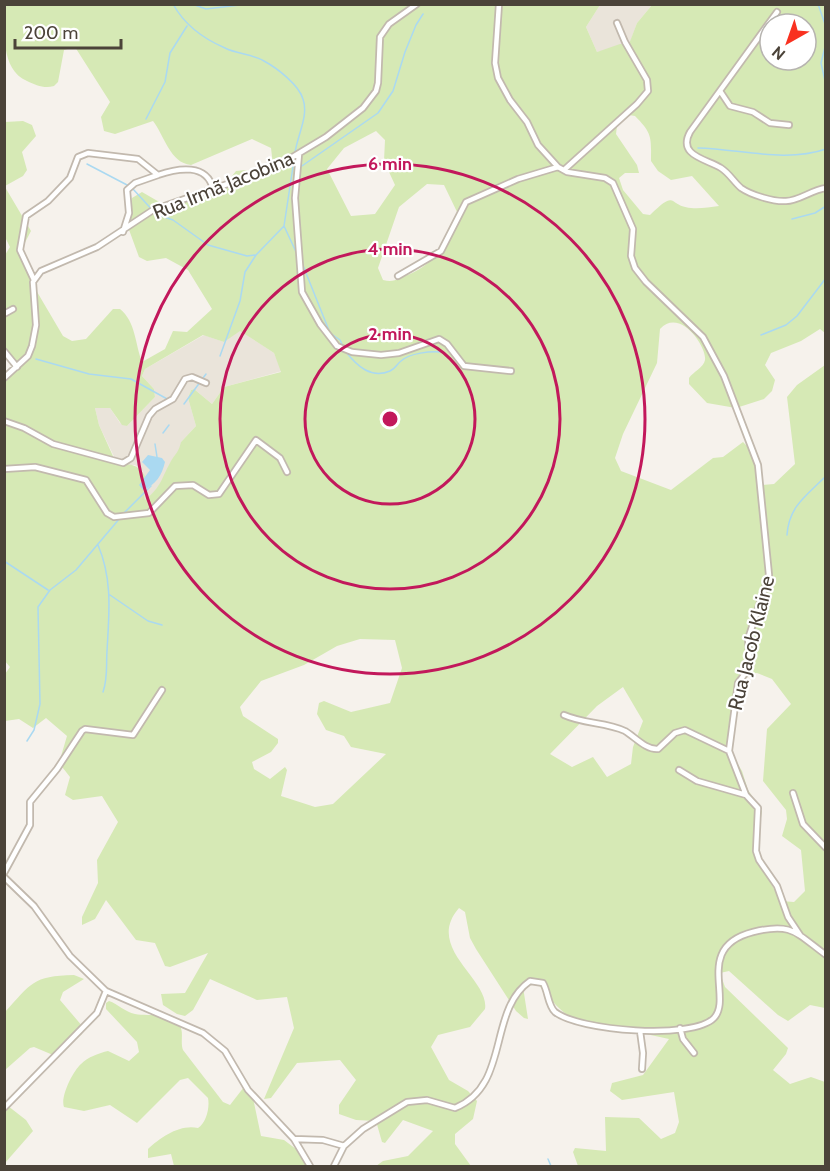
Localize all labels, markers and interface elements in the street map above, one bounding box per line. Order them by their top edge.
scale bar [15,12,122,50]
north arrow [758,12,818,72]
text: 200 m [24,22,78,44]
text: N [768,42,789,64]
street label: Rua Irmã Jacobina [149,146,297,224]
text: 6 min [368,153,412,175]
text: 4 min [367,238,413,260]
text: 2 min [368,323,412,345]
centre of rings [380,409,400,429]
street label: Rua Jacob Klaine [723,573,779,713]

